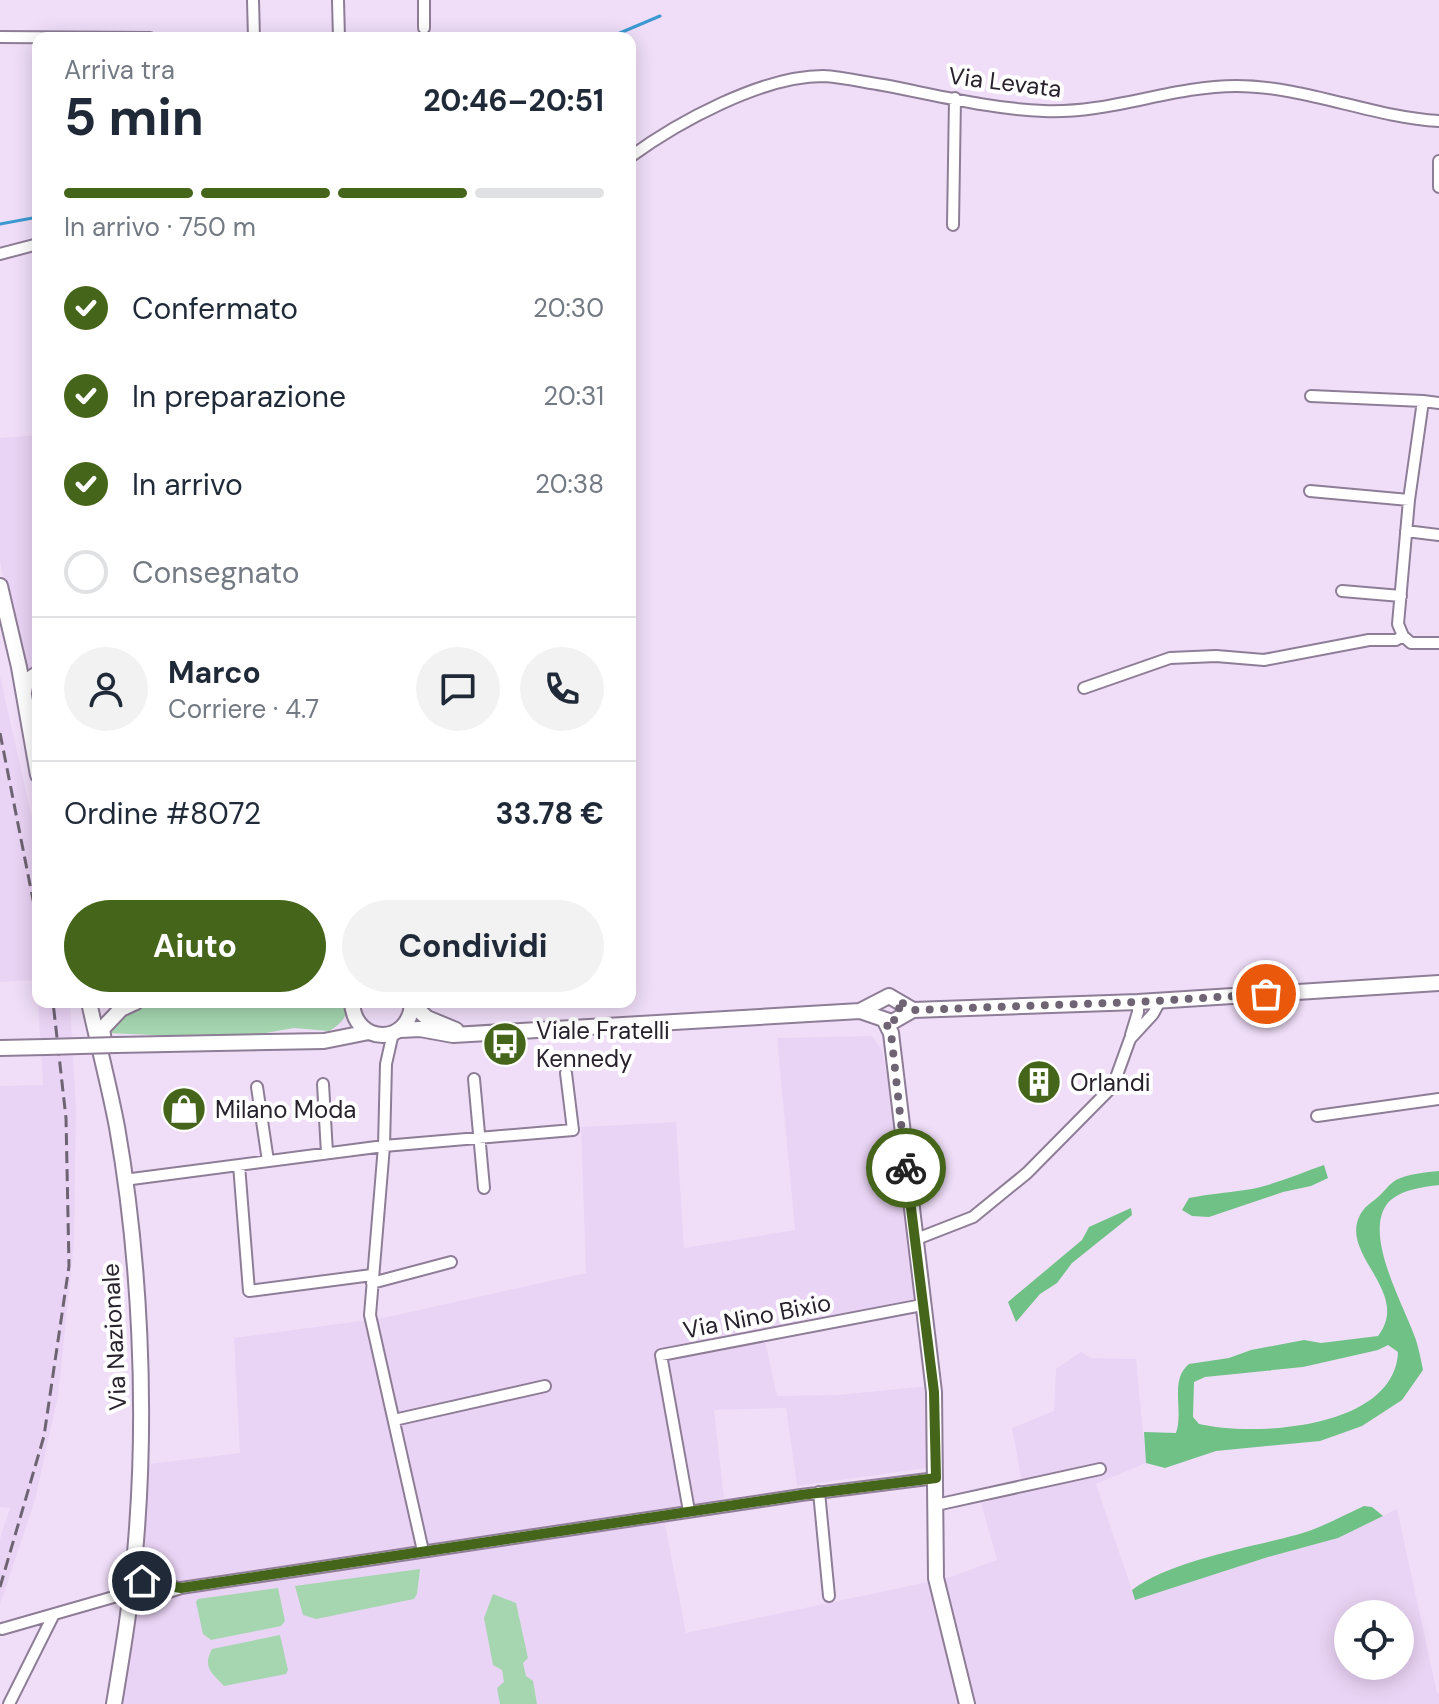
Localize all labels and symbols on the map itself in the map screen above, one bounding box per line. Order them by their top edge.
street label: Via Levata [947,60,1063,104]
pin [1232,960,1300,1028]
place label: Viale Fratelli Kennedy [536,1015,670,1074]
bus stop icon: Viale Fratelli Kennedy [481,1020,529,1068]
building icon: Orlandi [1015,1058,1063,1106]
place label: Orlandi [1070,1067,1150,1098]
shop icon: Milano Moda [160,1085,208,1133]
place label: Milano Moda [215,1094,356,1125]
courier [866,1128,946,1208]
street label: Via Nazionale [95,1262,133,1412]
street label: Via Nino Bixio [680,1286,834,1346]
pin [108,1547,176,1615]

